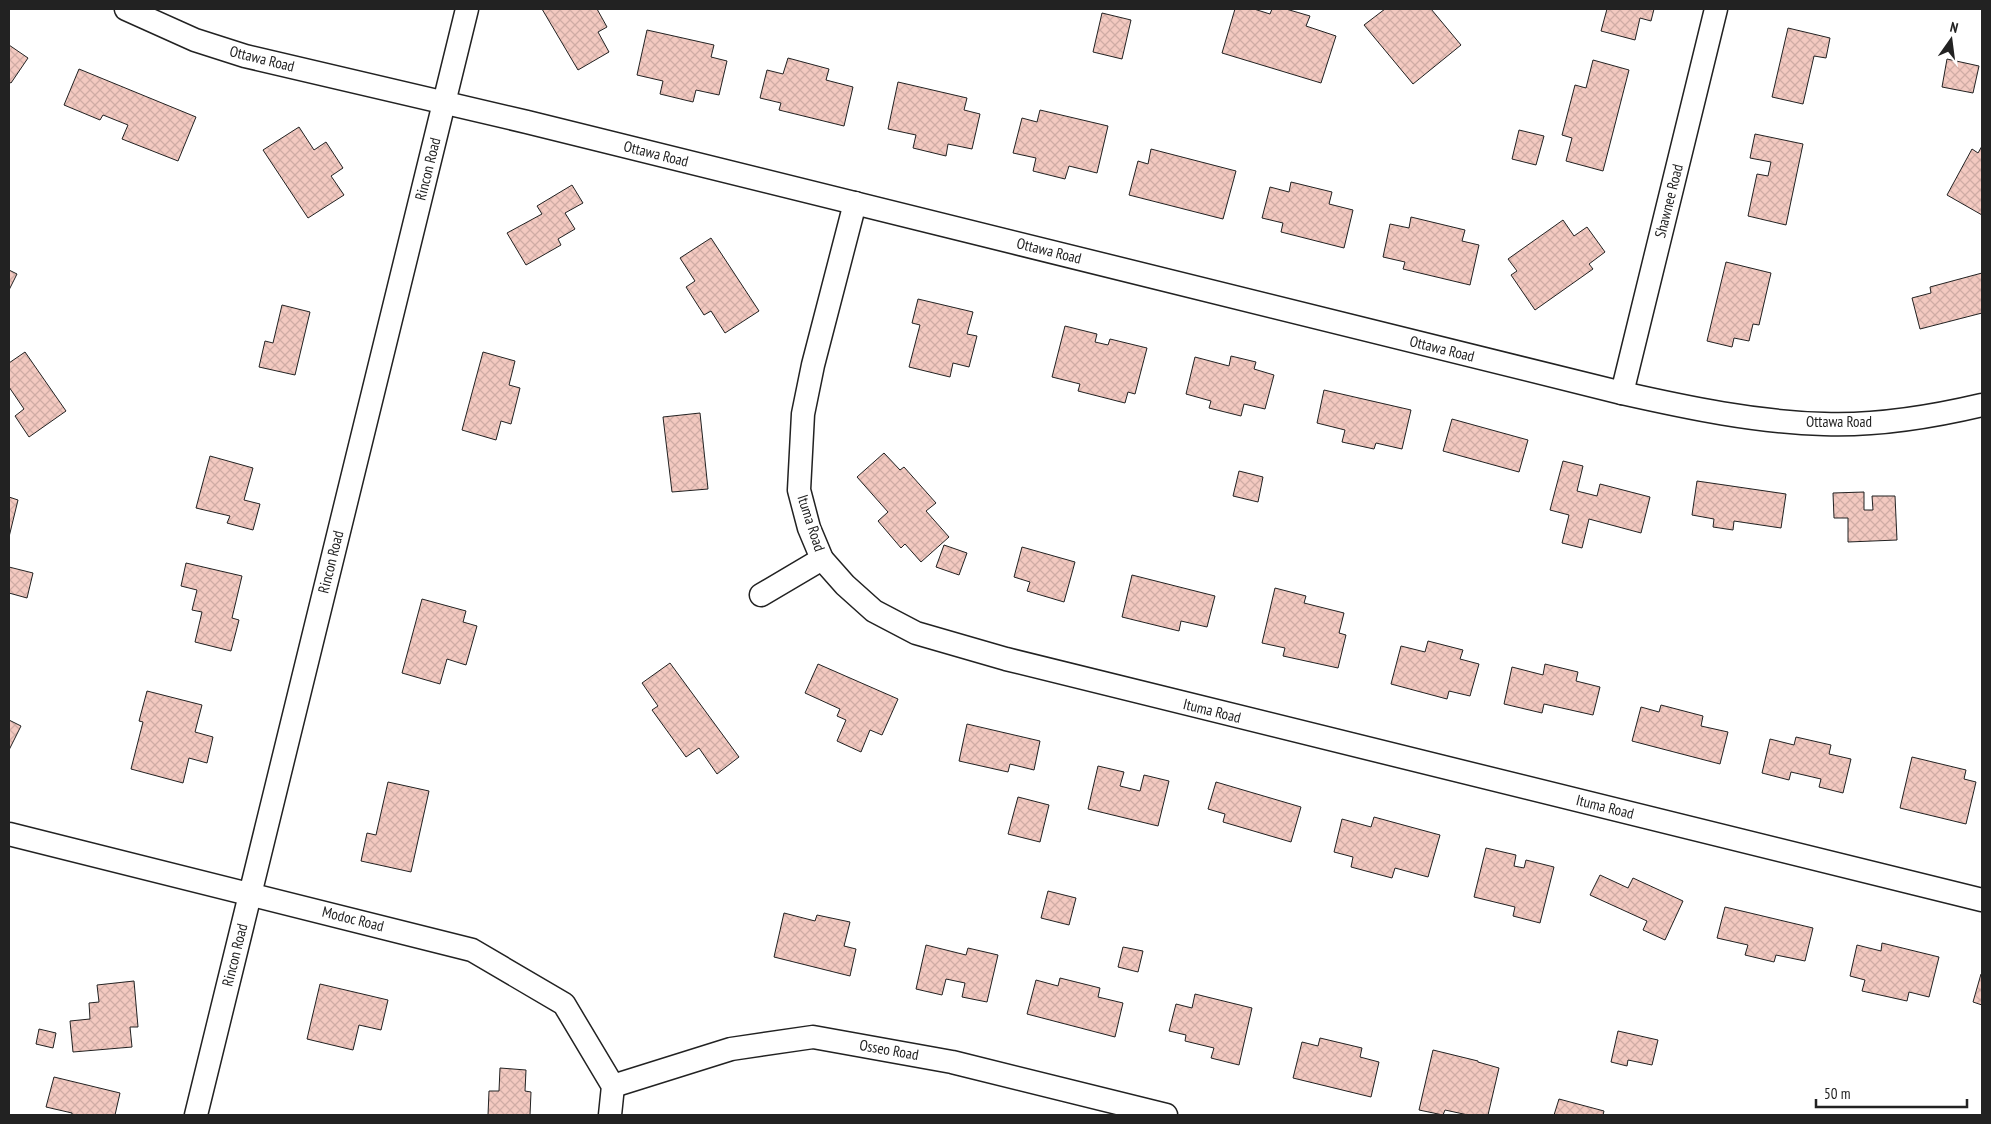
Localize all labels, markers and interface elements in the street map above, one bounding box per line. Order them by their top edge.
north arrow [1926,15,1976,65]
text: N [1948,18,1960,37]
street label: Ottawa Road [228,41,296,76]
street label: Rincon Road [411,136,444,202]
street label: Ottawa Road [622,136,690,171]
street label: Shawnee Road [1650,162,1687,240]
street label: Ottawa Road [1015,233,1083,268]
street label: Ottawa Road [1408,331,1476,366]
street label: Ottawa Road [1806,412,1872,431]
street label: Ituma Road [793,492,830,554]
street label: Rincon Road [314,529,347,595]
street label: Ituma Road [1181,694,1243,727]
street label: Ituma Road [1574,790,1636,823]
street label: Modoc Road [320,902,386,935]
street label: Rincon Road [218,922,251,988]
street label: Osseo Road [858,1035,920,1064]
scale bar [1816,1076,1967,1108]
text: 50 m [1824,1084,1850,1103]

